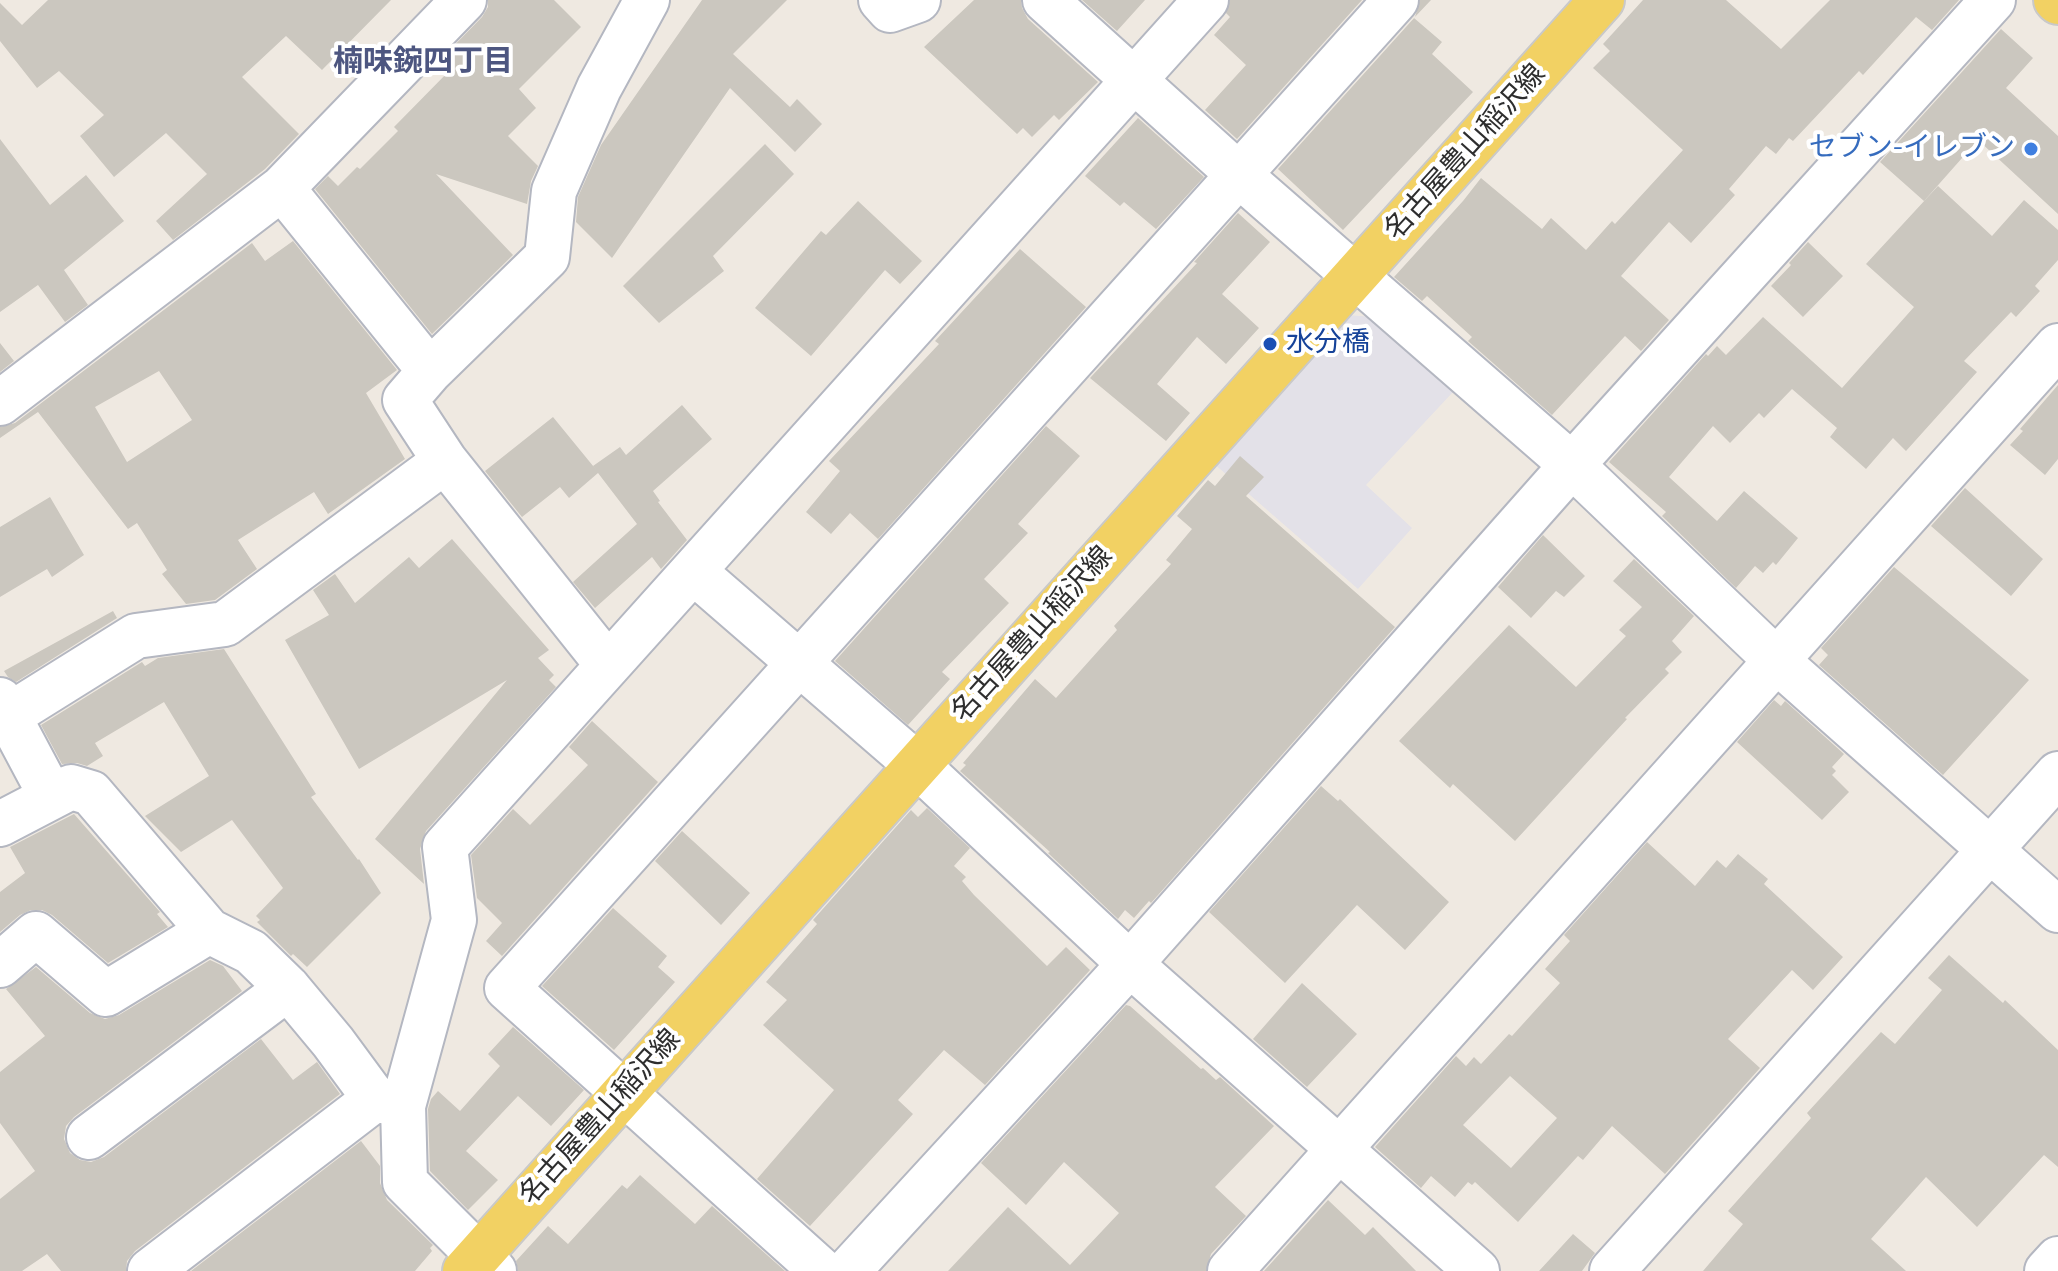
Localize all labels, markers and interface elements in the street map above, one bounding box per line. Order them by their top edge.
district label: 楠味鋺四丁目 [333,45,513,81]
street label: 名古屋豊山稲沢線 [1379,59,1553,247]
place label: セブン-イレブン [1809,132,2015,166]
marker: セブン-イレブン [2022,140,2040,158]
place label: 水分橋 [1286,327,1370,361]
marker: 水分橋 [1261,335,1279,353]
street label: 名古屋豊山稲沢線 [946,541,1120,729]
street label: 名古屋豊山稲沢線 [514,1024,688,1212]

